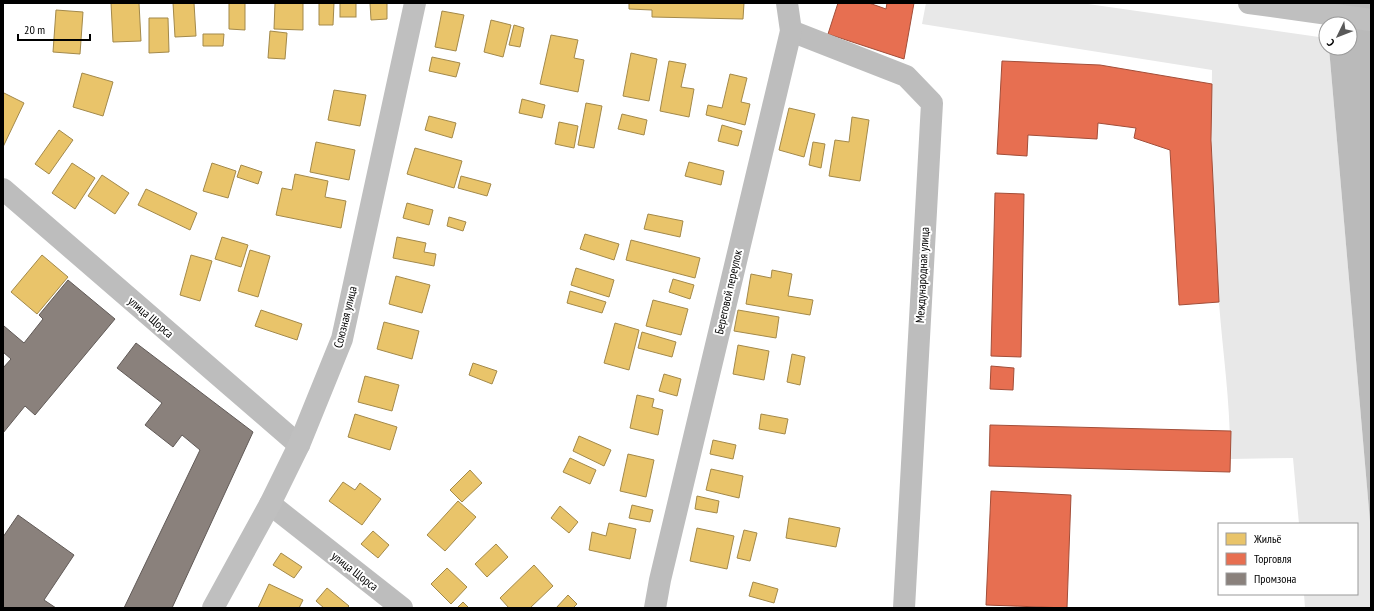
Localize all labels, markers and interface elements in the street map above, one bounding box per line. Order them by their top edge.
scale bar [18,16,90,42]
north arrow [1318,16,1358,56]
text: 20 m [24,22,45,37]
text: С [1324,36,1338,49]
street label: Международная улица [912,226,932,324]
street label: Береговой переулок [711,248,745,336]
street label: Союзная улица [330,284,360,350]
street label: улица Щорса [125,293,177,341]
legend [1218,523,1358,595]
text: Жильё [1253,531,1281,546]
street label: улица Щорса [329,548,382,594]
text: Торговля [1254,551,1292,566]
text: Промзона [1254,571,1297,586]

